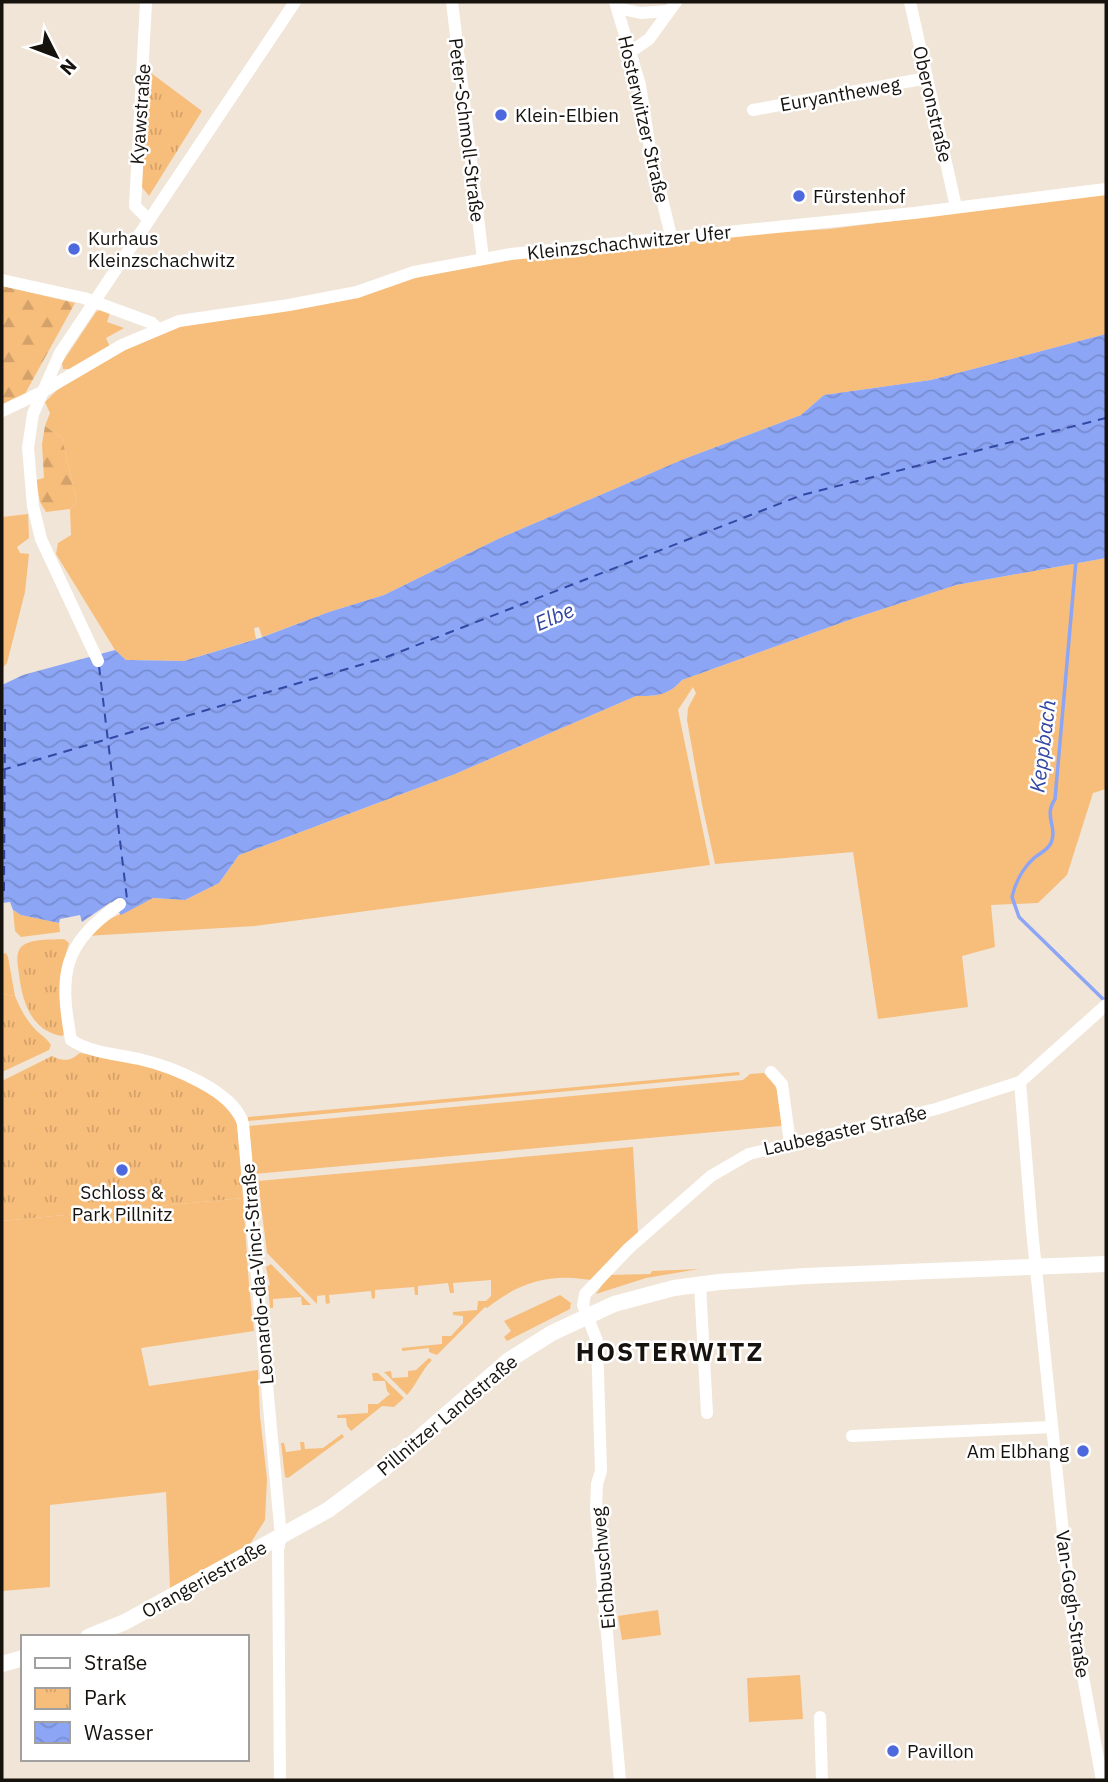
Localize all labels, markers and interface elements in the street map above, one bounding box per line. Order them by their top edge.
north arrow [21,21,91,91]
street label: Hosterwitzer Straße [613,33,675,205]
street label: Peter-Schmoll-Straße [444,36,490,224]
street label: Oberonstraße [908,44,958,164]
text: N [55,54,82,81]
street label: Kyawstraße [125,63,155,165]
street label: Euryantheweg [778,72,902,116]
place label: Klein-Elbien [515,103,619,127]
marker: Klein-Elbien [493,107,509,123]
place label: Fürstenhof [813,184,905,208]
marker: Fürstenhof [791,188,807,204]
street label: Kleinzschachwitzer Ufer [526,219,732,265]
place label: Kurhaus Kleinzschachwitz [88,226,235,272]
marker: Kurhaus Kleinzschachwitz [66,241,82,257]
water label: Elbe [530,595,578,637]
water label: Keppbach [1022,698,1062,794]
street label: Laubegaster Straße [761,1100,929,1160]
marker: Schloss & Park Pillnitz [114,1162,130,1178]
street label: Leonardo-da-Vinci-Straße [235,1162,279,1386]
place label: Schloss & Park Pillnitz [72,1180,172,1226]
district label: HOSTERWITZ [576,1334,764,1368]
street label: Pillnitzer Landstraße [372,1349,522,1481]
place label: Am Elbhang [967,1439,1069,1463]
marker: Am Elbhang [1075,1443,1091,1459]
street label: Eichbuschweg [586,1506,620,1630]
street label: Van-Gogh-Straße [1051,1529,1095,1679]
street label: Orangeriestraße [137,1535,271,1623]
legend [21,1635,248,1761]
text: Straße [84,1648,147,1676]
text: Park [84,1683,127,1711]
text: Wasser [84,1718,154,1746]
place label: Pavillon [907,1739,974,1763]
marker: Pavillon [885,1743,901,1759]

